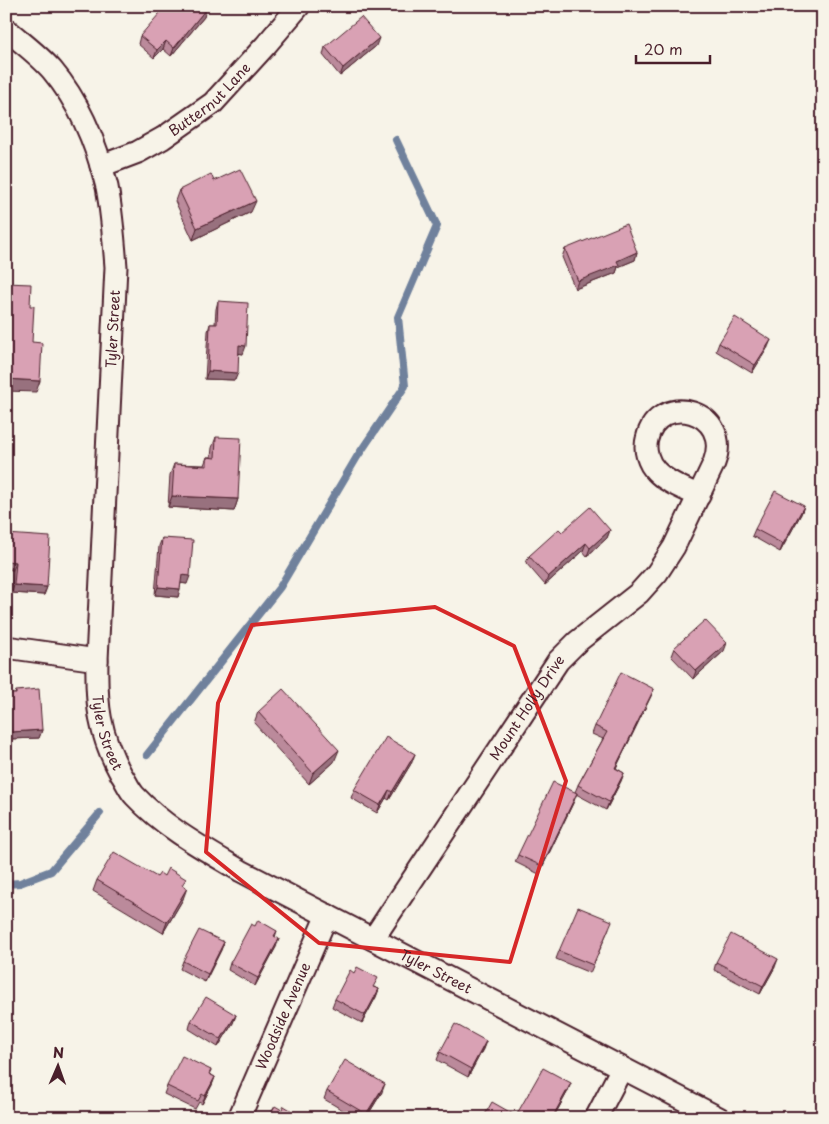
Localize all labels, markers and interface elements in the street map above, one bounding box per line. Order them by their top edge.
scale bar [636,32,710,64]
text: 20 m [644,37,683,60]
street label: Butternut Lane [164,58,255,141]
street label: Tyler Street [100,289,125,369]
street label: Mount Holly Drive [484,649,569,764]
street label: Tyler Street [87,694,128,774]
street label: Tyler Street [397,944,476,999]
street label: Woodside Avenue [250,958,315,1073]
north arrow [32,1042,82,1092]
text: N [53,1042,64,1063]

